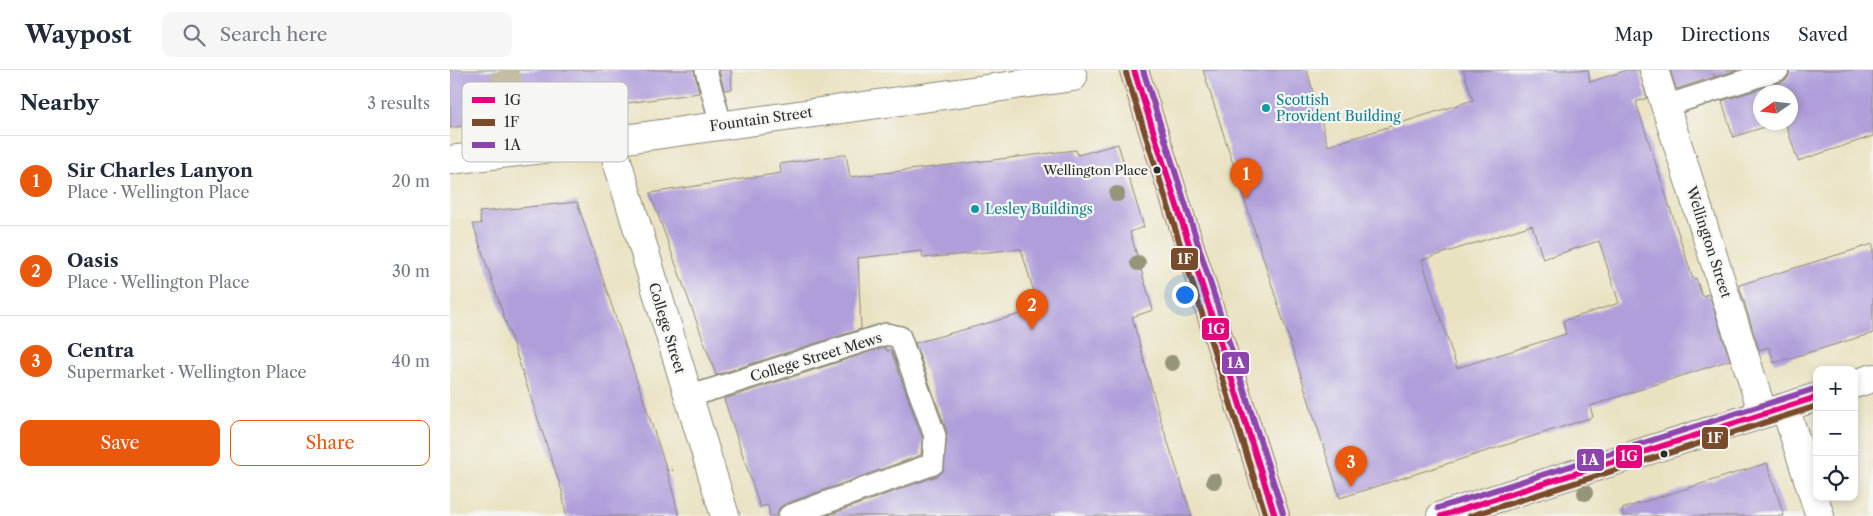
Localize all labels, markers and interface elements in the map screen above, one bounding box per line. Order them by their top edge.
search box [162,12,512,57]
text: Waypost [25,20,132,49]
icon: search [180,21,208,49]
text: Search here [220,23,327,46]
text: Map [1614,24,1653,46]
text: Directions [1681,24,1770,46]
text: Saved [1798,24,1848,46]
legend [462,82,628,162]
north arrow [1753,85,1798,130]
text: Nearby [20,90,99,115]
text: 1G [504,91,521,109]
place label: Scottish Provident Building [1276,91,1401,125]
text: 3 results [367,93,430,113]
marker: Scottish Provident Building [1260,102,1272,114]
street label: Fountain Street [709,103,813,135]
text: 1F [504,113,519,131]
text: 1A [504,136,522,154]
pin: 1 [1230,158,1262,199]
text: Sir Charles Lanyon [67,159,253,182]
place label: Wellington Place [1042,162,1148,178]
marker: Wellington Place [1152,165,1162,175]
text: 1 [32,171,40,191]
text: 20 m [391,171,430,191]
text: Place · Wellington Place [67,182,249,202]
street label: Wellington Street [1682,183,1736,300]
place label: Lesley Buildings [985,200,1093,218]
marker: Lesley Buildings [969,203,981,215]
line badge: 1F [1170,247,1199,271]
text: Oasis [67,249,119,272]
text: 1F [1177,250,1193,268]
text: 2 [31,261,41,281]
text: 30 m [392,261,430,281]
text: Place · Wellington Place [67,272,249,292]
street label: College Street [645,280,689,376]
your location [1172,282,1198,308]
pin: 2 [1016,289,1048,330]
line badge: 1G [1201,317,1230,341]
text: 1G [1207,320,1225,338]
street label: College Street Mews [748,328,884,386]
text: Centra [67,339,134,362]
text: 3 [31,351,41,371]
text: 40 m [391,351,430,371]
line badge: 1A [1221,351,1250,375]
text: 1A [1227,354,1246,372]
text: Supermarket · Wellington Place [67,362,307,382]
map controls [1813,366,1858,501]
button: + [1813,366,1858,411]
button: − [1813,411,1858,456]
button: Save [20,420,220,466]
button: Share [230,420,430,466]
line badge: 1F [1701,426,1729,450]
text: 1F [1707,429,1723,447]
line badge: 1G [1615,444,1643,469]
pin: 3 [1335,446,1367,487]
text: 1G [1620,447,1638,465]
line badge: 1A [1576,448,1605,472]
unlabelled marker [1659,449,1669,459]
text: 1A [1581,451,1600,469]
button: locate [1813,456,1858,501]

